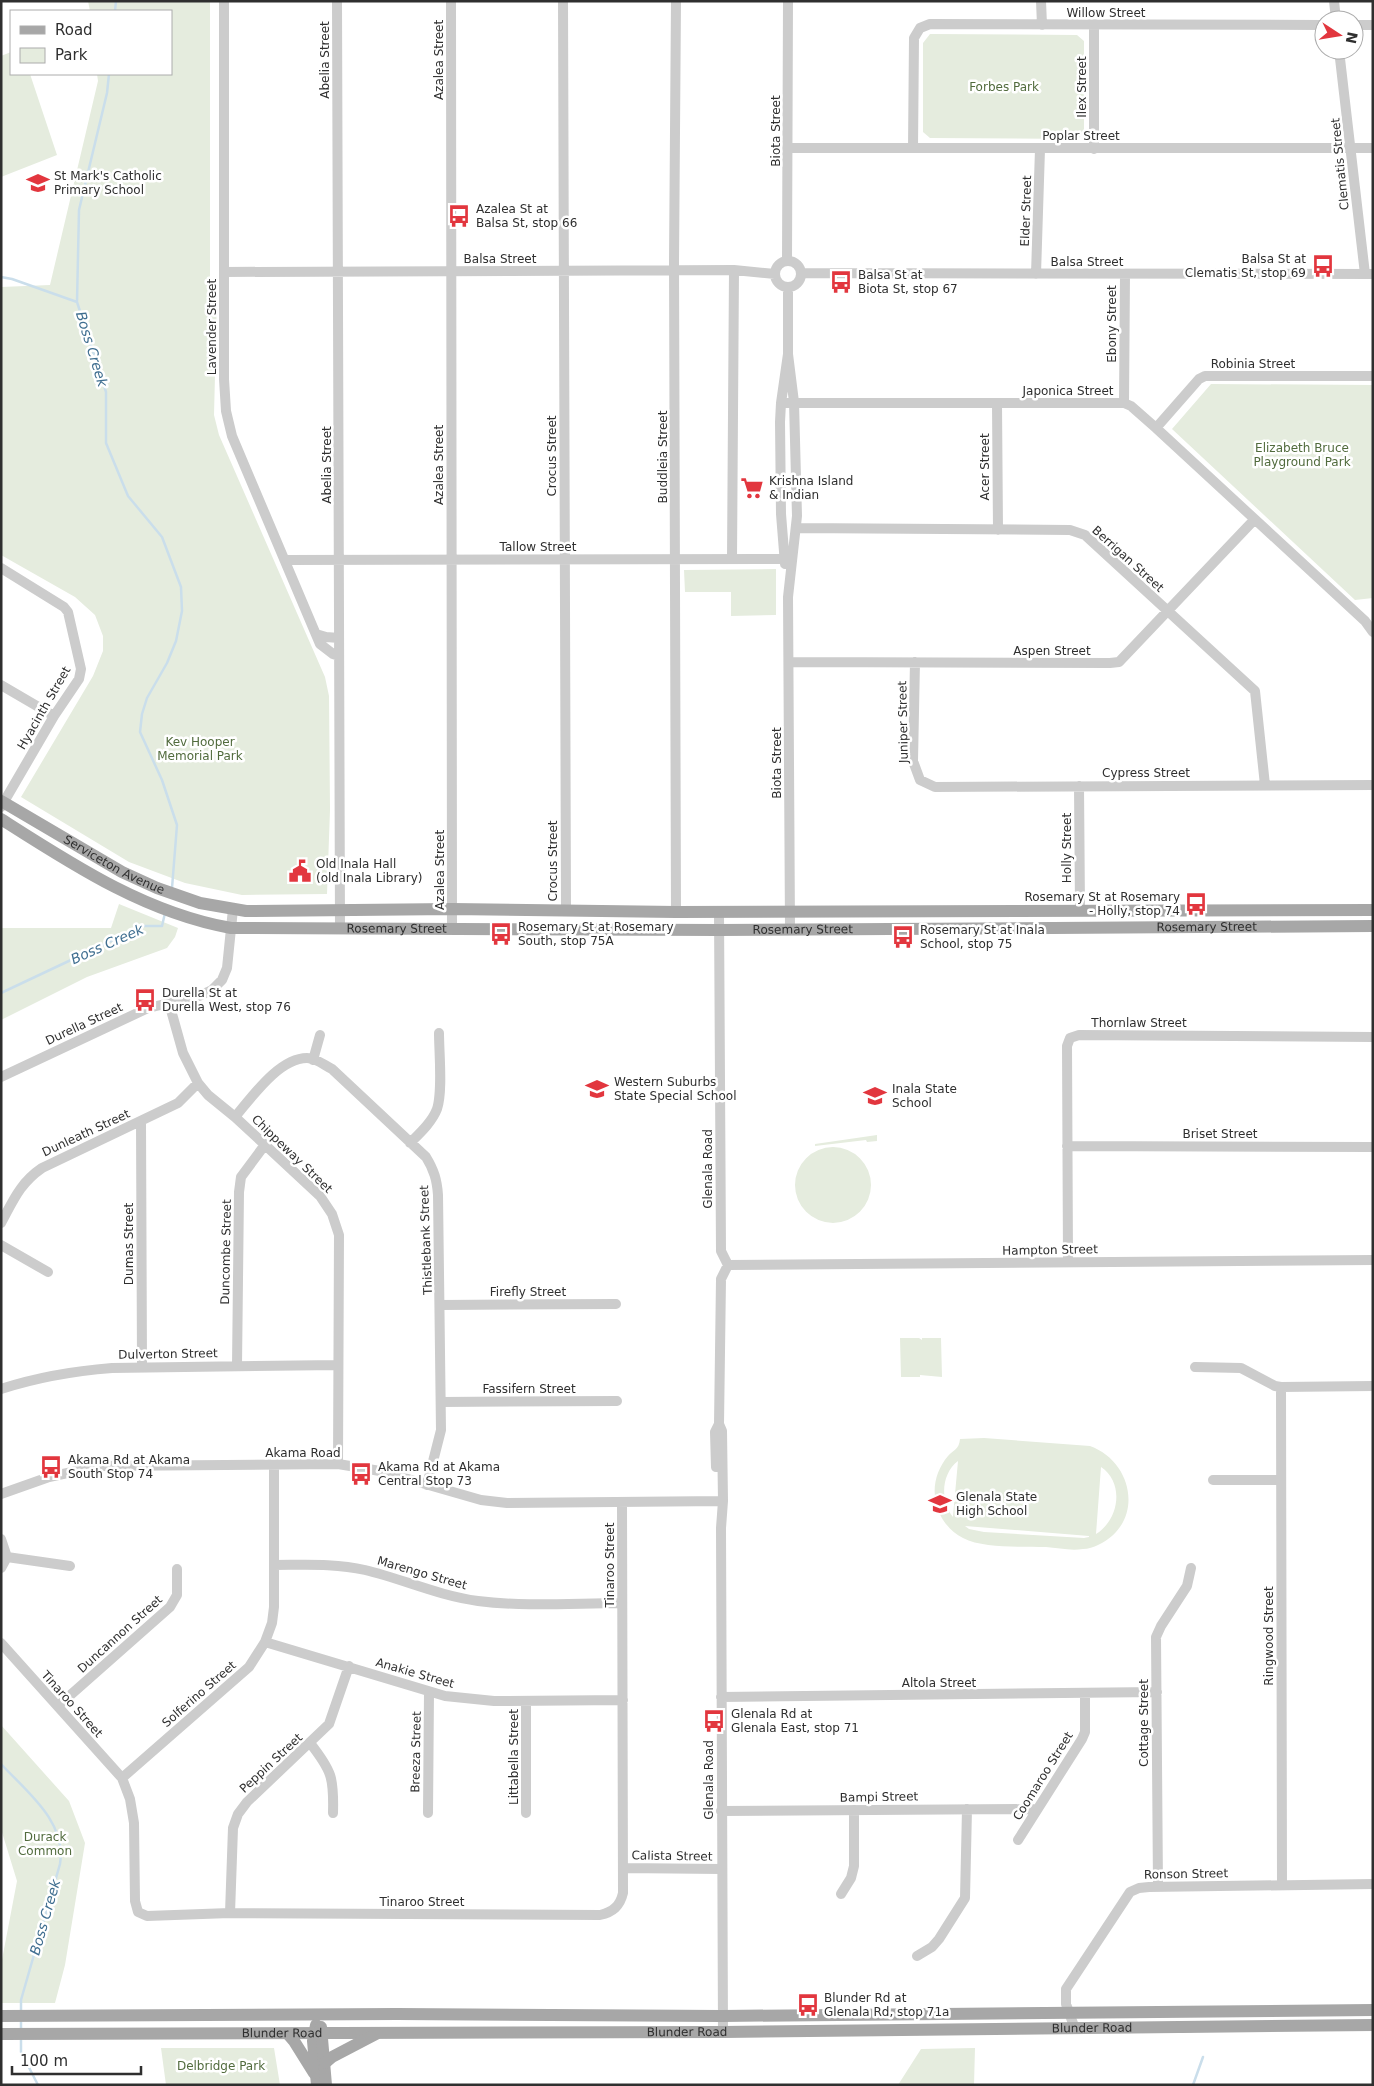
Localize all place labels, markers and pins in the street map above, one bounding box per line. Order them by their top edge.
place label: St Mark's Catholic Primary School [54,169,162,197]
school or university icon: St Mark's Catholic Primary School [25,170,51,196]
place label: Azalea St at Balsa St, stop 66 [476,202,577,230]
bus stop icon: Azalea St at Balsa St, stop 66 [446,203,472,229]
place label: Balsa St at Clematis St, stop 69 [1185,252,1306,280]
bus stop icon: Balsa St at Clematis St, stop 69 [1310,253,1336,279]
place label: Balsa St at Biota St, stop 67 [858,268,958,296]
bus stop icon: Balsa St at Biota St, stop 67 [828,269,854,295]
place label: Krishna Island & Indian [769,474,853,502]
supermarket icon: Krishna Island & Indian [739,475,765,501]
place label: Old Inala Hall (old Inala Library) [316,857,422,885]
public building icon: Old Inala Hall (old Inala Library) [287,858,313,884]
place label: Rosemary St at Rosemary - Holly, stop 74 [1024,890,1180,918]
bus stop icon: Rosemary St at Rosemary - Holly, stop 74 [1183,891,1209,917]
place label: Rosemary St at Rosemary South, stop 75A [518,920,674,948]
bus stop icon: Rosemary St at Rosemary South, stop 75A [488,921,514,947]
place label: Rosemary St at Inala School, stop 75 [920,923,1045,951]
bus stop icon: Rosemary St at Inala School, stop 75 [890,924,916,950]
place label: Durella St at Durella West, stop 76 [162,986,291,1014]
bus stop icon: Durella St at Durella West, stop 76 [132,987,158,1013]
place label: Western Suburbs State Special School [614,1075,736,1103]
school or university icon: Western Suburbs State Special School [584,1076,610,1102]
place label: Inala State School [892,1082,957,1110]
school or university icon: Inala State School [862,1083,888,1109]
place label: Akama Rd at Akama South Stop 74 [68,1453,190,1481]
bus stop icon: Akama Rd at Akama South Stop 74 [38,1454,64,1480]
place label: Akama Rd at Akama Central Stop 73 [378,1460,500,1488]
bus stop icon: Akama Rd at Akama Central Stop 73 [348,1461,374,1487]
place label: Glenala State High School [956,1490,1037,1518]
school or university icon: Glenala State High School [927,1491,953,1517]
place label: Glenala Rd at Glenala East, stop 71 [731,1707,859,1735]
bus stop icon: Glenala Rd at Glenala East, stop 71 [701,1708,727,1734]
place label: Blunder Rd at Glenala Rd, stop 71a [824,1991,949,2019]
bus stop icon: Blunder Rd at Glenala Rd, stop 71a [795,1992,821,2018]

